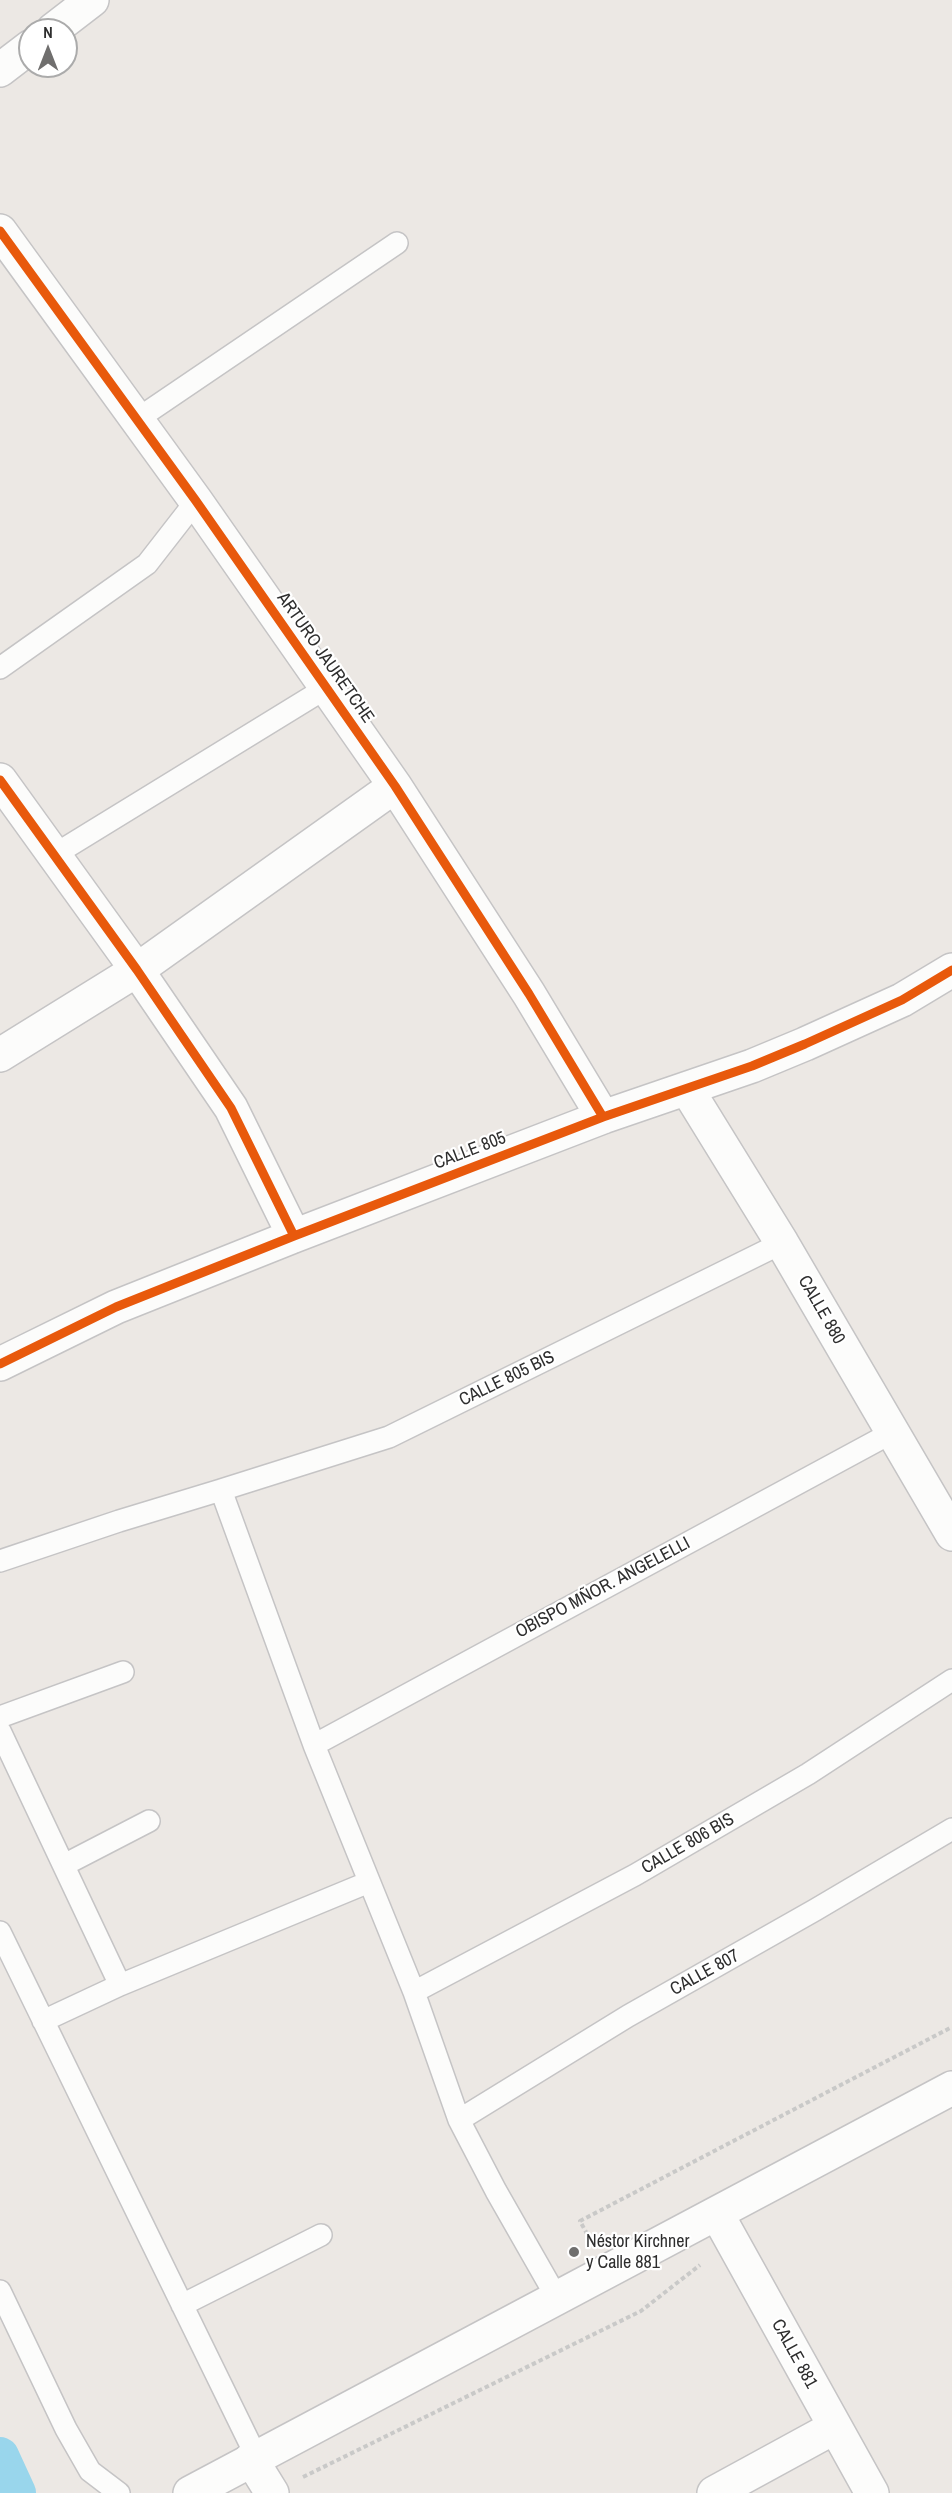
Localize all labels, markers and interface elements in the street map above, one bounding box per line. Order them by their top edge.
north arrow [18,18,78,78]
text: N [43,21,53,43]
street label: ARTURO JAURETCHE [272,588,378,728]
street label: CALLE 805 [431,1127,509,1175]
street label: CALLE 880 [793,1272,849,1348]
street label: CALLE 805 BIS [456,1347,558,1411]
street label: OBISPO MÑOR. ANGELELLI [512,1533,694,1643]
street label: CALLE 806 BIS [638,1809,738,1879]
street label: CALLE 807 [667,1945,743,2001]
place label: Néstor Kirchner y Calle 881 [586,2231,689,2274]
marker: Néstor Kirchner y Calle 881 [567,2245,581,2259]
street label: CALLE 881 [766,2316,822,2392]

